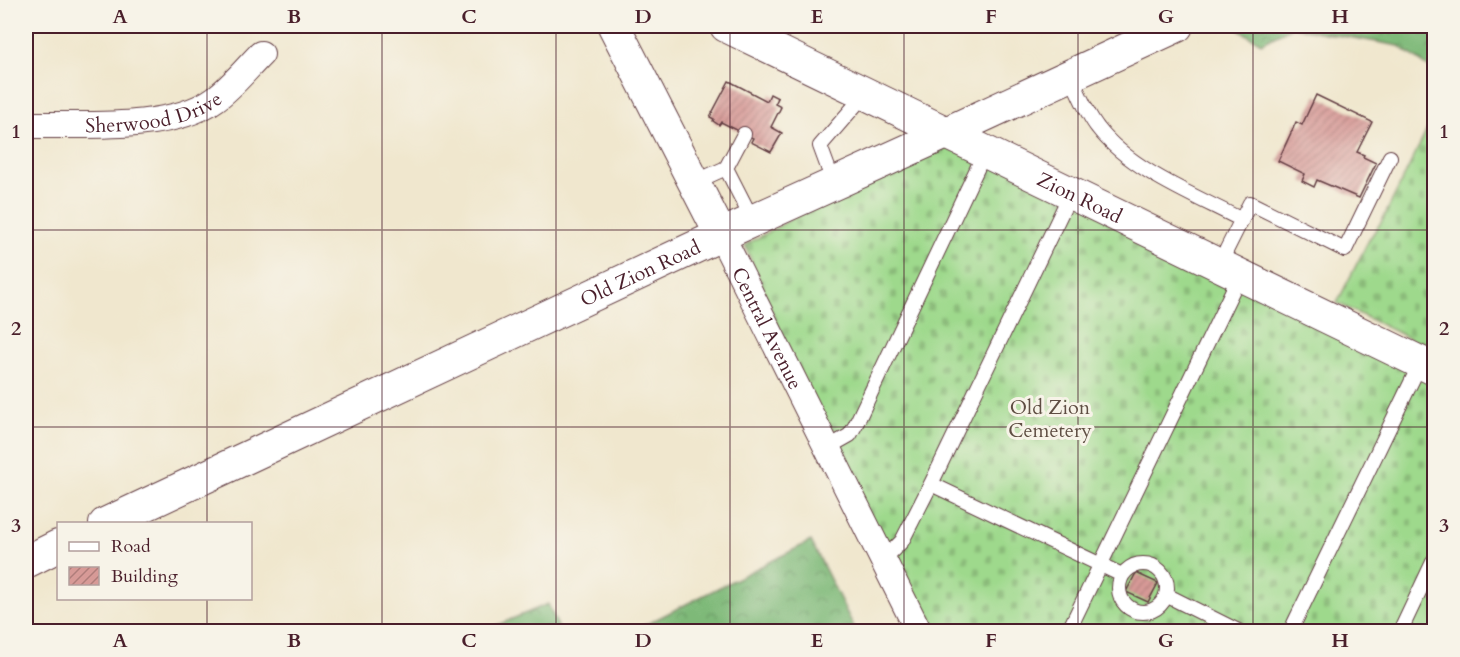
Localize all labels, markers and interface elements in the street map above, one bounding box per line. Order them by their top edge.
text: A [112,3,128,30]
text: B [287,3,301,30]
text: C [461,3,477,30]
text: D [634,3,652,30]
text: E [811,3,823,30]
text: F [985,3,997,30]
text: G [1158,3,1174,30]
text: H [1331,3,1349,30]
street label: Sherwood Drive [85,85,227,139]
text: 1 [11,118,21,145]
text: 1 [1439,118,1449,145]
street label: Zion Road [1032,166,1127,230]
street label: Old Zion Road [576,233,705,313]
street label: Central Avenue [725,263,809,394]
text: 2 [11,315,21,342]
text: 2 [1439,315,1449,342]
park label: Old Zion Cemetery [1008,394,1092,444]
text: 3 [11,512,21,539]
text: 3 [1439,512,1449,539]
legend [57,522,252,600]
text: Road [111,534,151,559]
text: Building [111,564,179,589]
text: A [112,627,128,654]
text: B [287,627,301,654]
text: C [461,627,477,654]
text: D [634,627,652,654]
text: E [811,627,823,654]
text: F [985,627,997,654]
text: G [1158,627,1174,654]
text: H [1331,627,1349,654]

